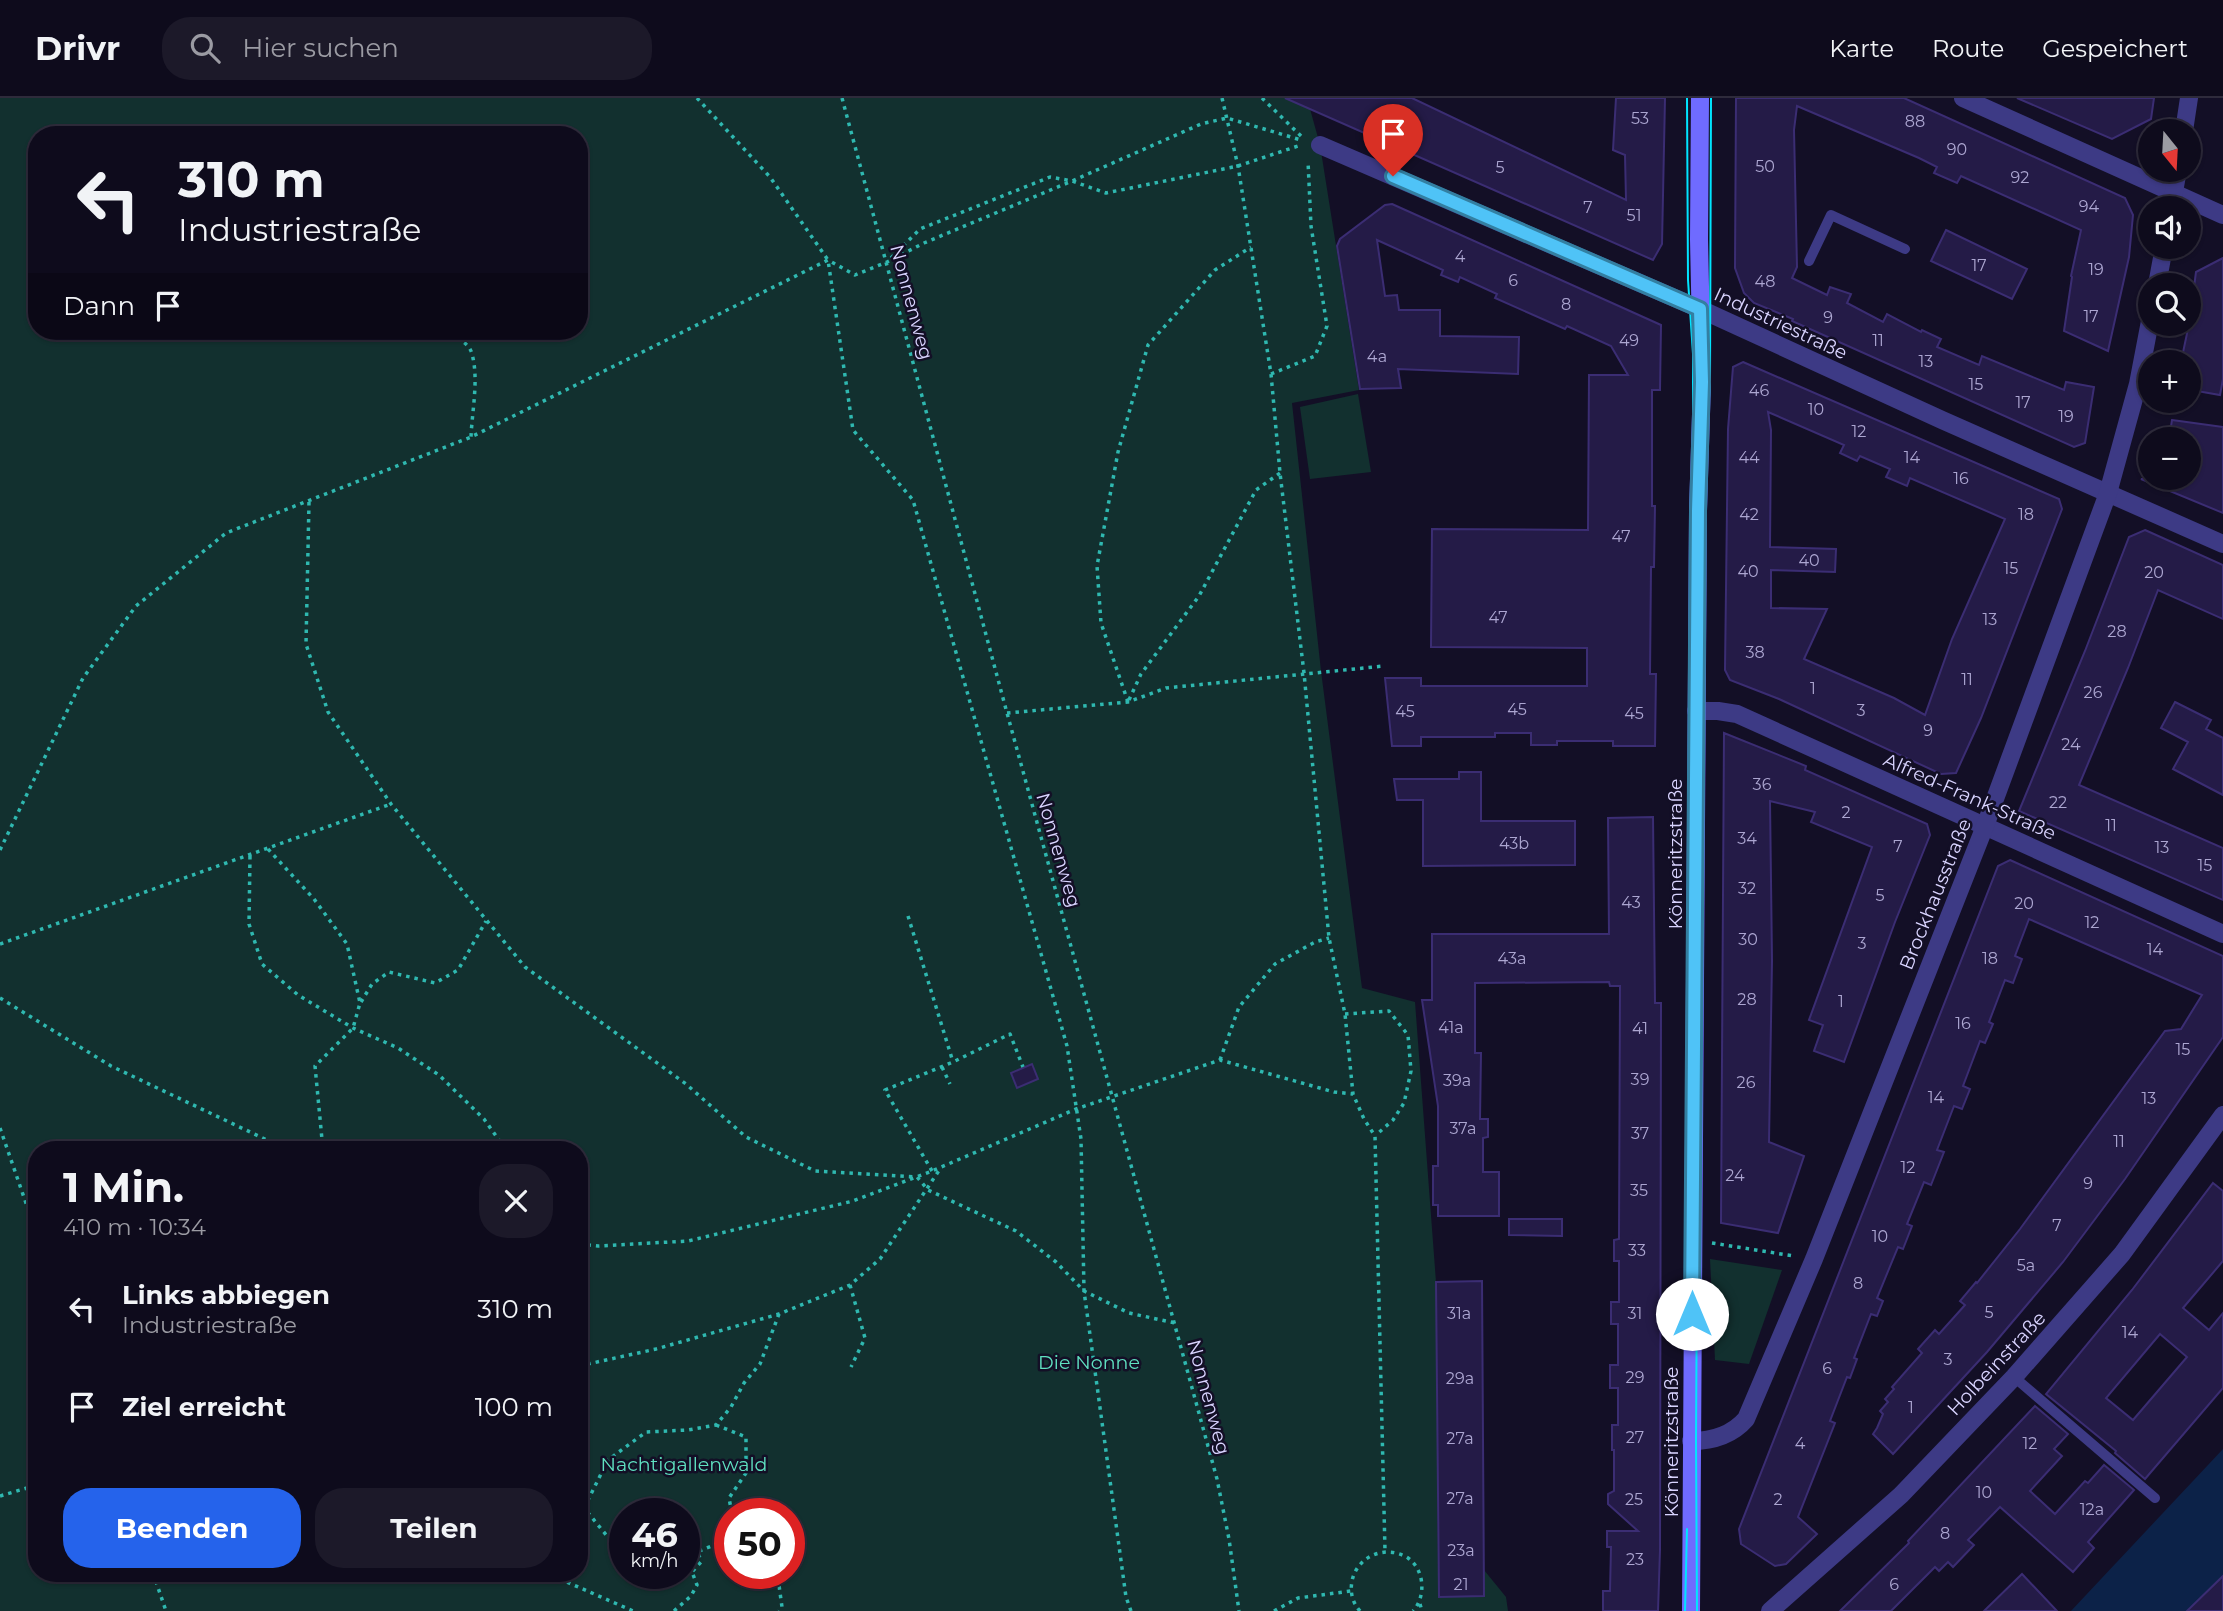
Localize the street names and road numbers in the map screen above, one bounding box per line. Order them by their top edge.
street label: Nonnenweg [885,242,938,362]
street label: Industriestraße [1710,282,1851,364]
street label: Alfred-Frank-Straße [1880,748,2060,845]
street label: Könneritzstraße [1664,778,1687,930]
street label: Nonnenweg [1031,790,1086,910]
street label: Brockhausstraße [1895,815,1976,973]
street label: Holbeinstraße [1942,1306,2050,1420]
street label: Nonnenweg [1182,1337,1235,1457]
street label: Könneritzstraße [1660,1366,1683,1518]

